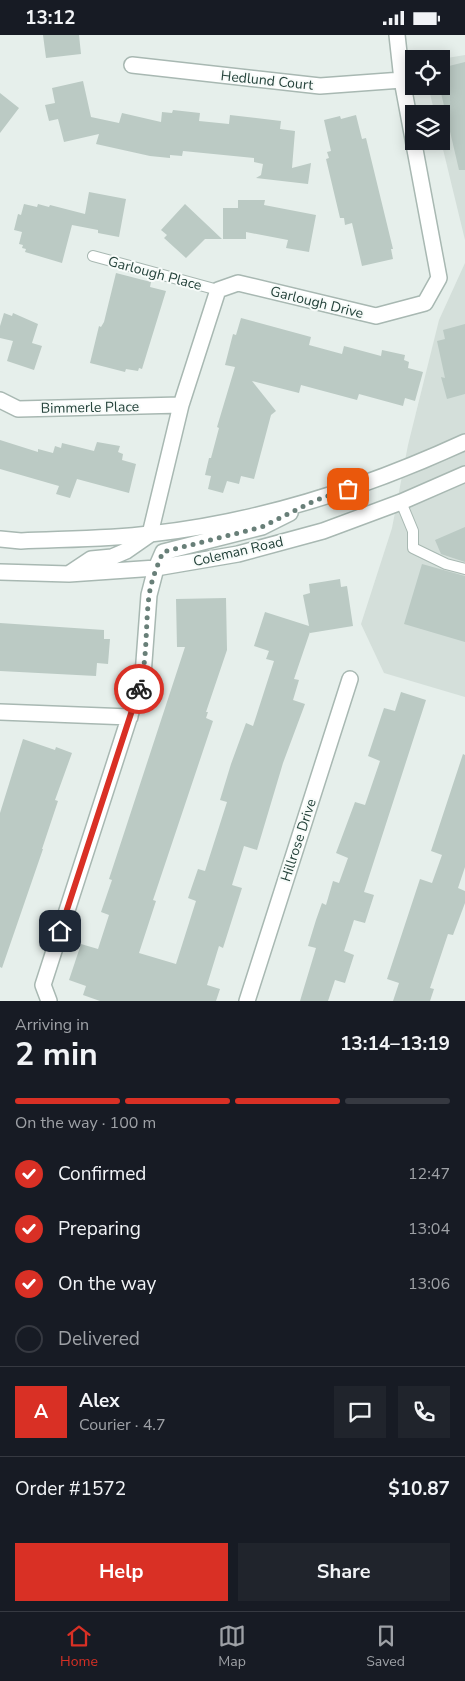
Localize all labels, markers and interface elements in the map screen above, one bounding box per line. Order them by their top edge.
text: 13:12 [25,5,75,31]
map controls [405,50,450,150]
button: locate [405,50,450,95]
street label: Hedlund Court [220,66,314,95]
button: layers [405,105,450,150]
street label: Garlough Place [106,252,204,295]
street label: Garlough Drive [268,282,365,323]
street label: Bimmerle Place [41,397,139,418]
pin [327,468,369,510]
icon: bag [334,475,362,503]
street label: Coleman Road [191,532,285,571]
courier [114,664,164,714]
icon: bike [125,675,153,703]
street label: Hillrose Drive [276,796,321,884]
pin [39,910,81,952]
icon: home [46,917,74,945]
text: Arriving in [15,1014,89,1036]
text: 13:14–13:19 [340,1031,450,1057]
text: 2 min [15,1033,98,1076]
text: On the way · 100 m [15,1112,156,1134]
icon: check [15,1160,43,1188]
text: Confirmed [58,1161,146,1187]
text: 12:47 [408,1163,450,1185]
icon: check [15,1215,43,1243]
text: Preparing [58,1216,141,1242]
text: 13:04 [408,1218,450,1240]
icon: check [15,1270,43,1298]
text: On the way [58,1271,156,1297]
text: 13:06 [408,1273,450,1295]
text: Delivered [58,1326,140,1352]
button: chat [334,1386,386,1438]
button: phone [398,1386,450,1438]
text: Alex [79,1388,120,1414]
text: A [34,1399,48,1425]
text: Courier · 4.7 [79,1414,165,1436]
text: Order #1572 [15,1476,126,1502]
text: $10.87 [388,1476,450,1502]
button: Help [15,1543,228,1601]
button: Share [238,1543,450,1601]
tab: Home [60,1622,98,1671]
tab: Map [218,1622,246,1671]
tab: Saved [366,1622,405,1671]

